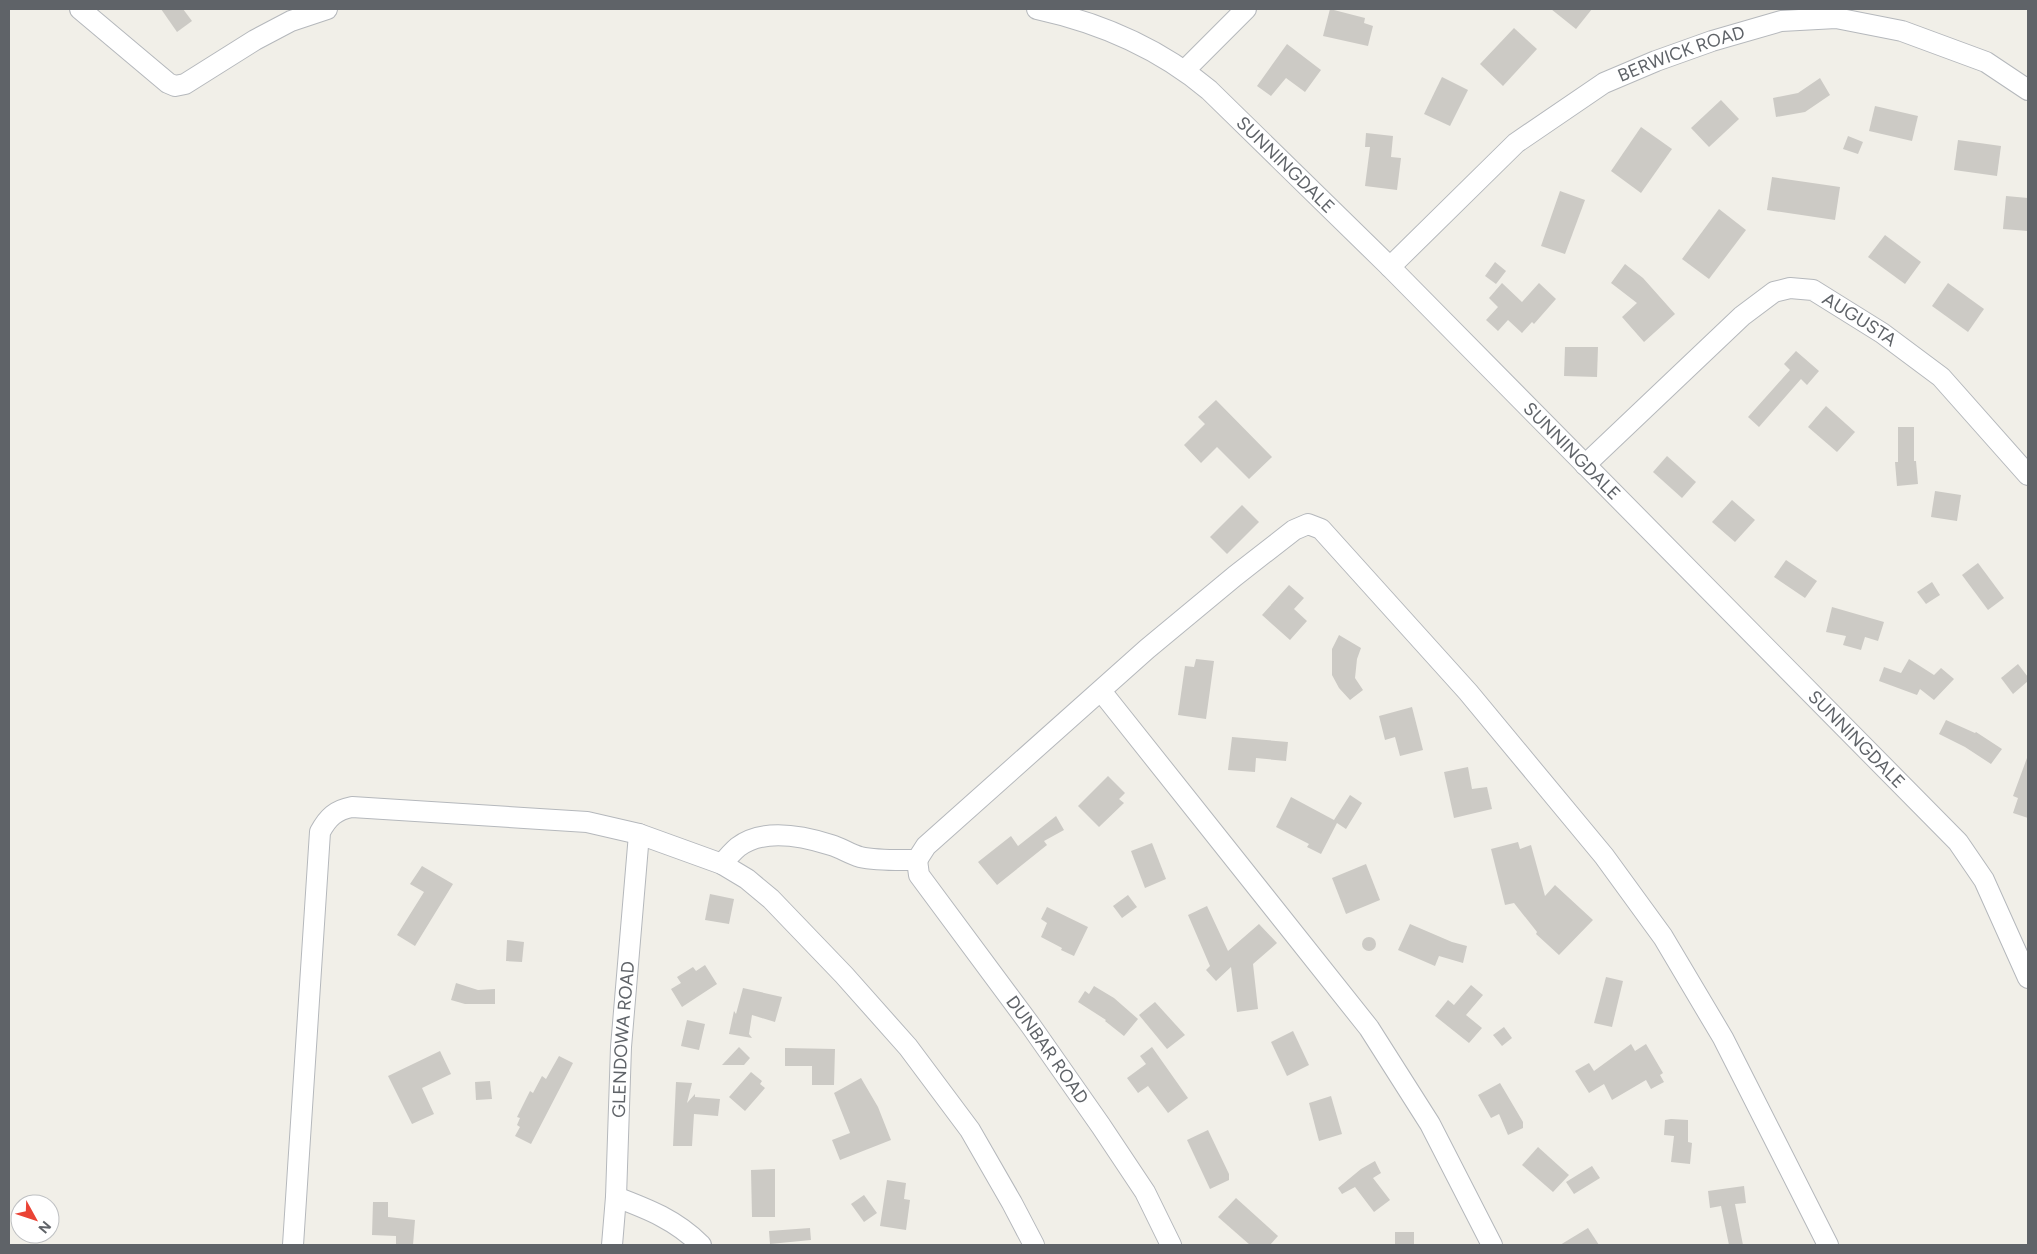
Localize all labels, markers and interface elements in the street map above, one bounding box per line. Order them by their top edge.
street label: BERWICK ROAD [1614,21,1747,87]
street label: SUNNINGDALE [1232,112,1339,218]
street label: AUGUSTA [1818,288,1901,351]
street label: SUNNINGDALE [1519,398,1625,505]
street label: SUNNINGDALE [1803,686,1910,793]
street label: GLENDOWA ROAD [608,960,639,1118]
street label: DUNBAR ROAD [1001,991,1093,1108]
north arrow [10,1194,60,1244]
text: N [35,1217,55,1237]

